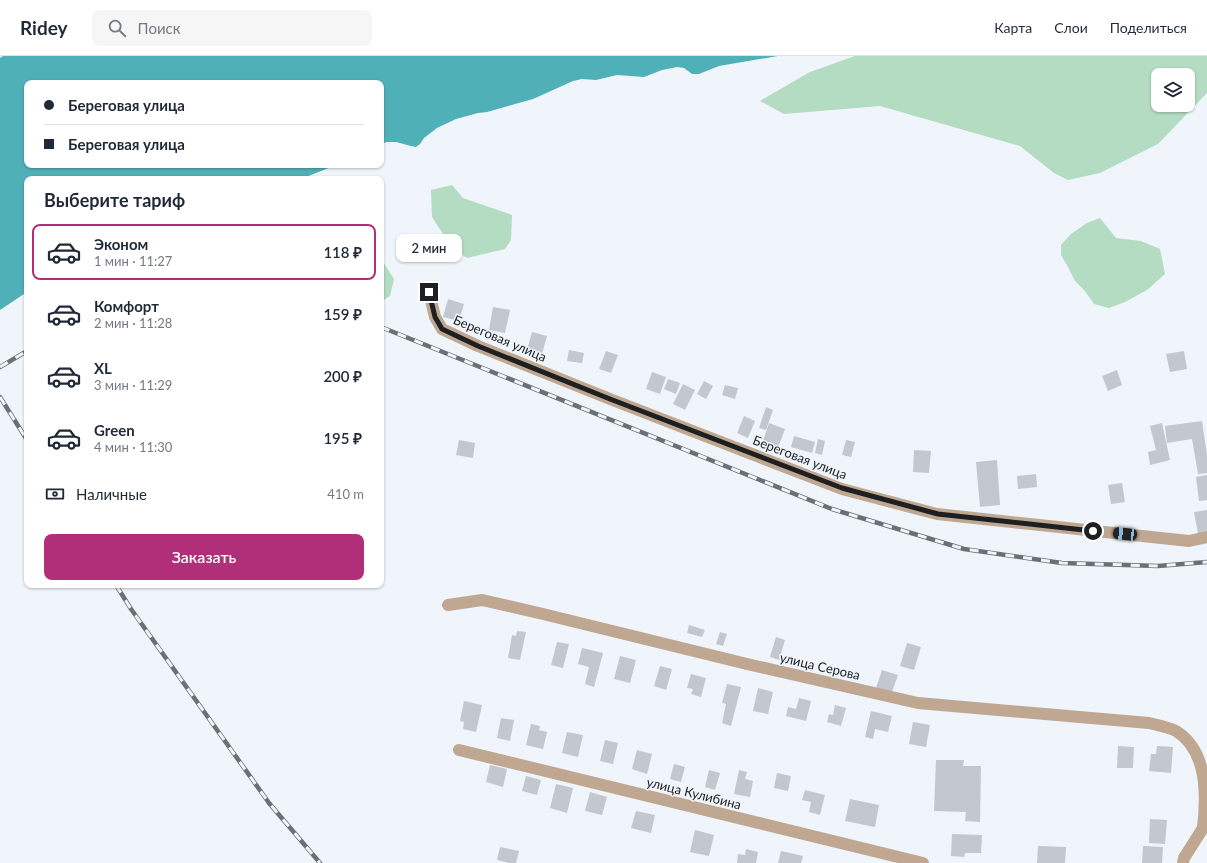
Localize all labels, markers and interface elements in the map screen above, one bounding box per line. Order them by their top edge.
search box [92,10,372,46]
text: Ridey [20,16,68,39]
icon: search [106,17,128,39]
text: Поиск [138,19,180,37]
text: Карта [994,19,1032,36]
text: Слои [1054,19,1088,36]
text: Поделиться [1110,19,1187,36]
map controls [1151,68,1195,112]
button: layers [1151,68,1195,112]
text: Береговая улица [68,96,185,114]
text: Береговая улица [68,135,185,153]
text: Выберите тариф [44,189,185,211]
icon: car [46,234,82,270]
callout: 2 мин [396,234,462,262]
text: Эконом [94,235,148,253]
text: 2 мин [412,240,446,256]
text: 118 ₽ [323,243,362,261]
text: 1 мин · 11:27 [94,253,172,269]
route end [420,283,438,301]
icon: car [46,296,82,332]
text: Комфорт [94,297,159,315]
text: 159 ₽ [323,305,362,323]
street label: Береговая улица [451,311,549,365]
text: 2 мин · 11:28 [94,315,172,331]
icon: car [46,358,82,394]
text: XL [94,359,112,377]
text: 200 ₽ [323,367,362,385]
text: 3 мин · 11:29 [94,377,172,393]
icon: car [46,420,82,456]
text: Green [94,421,135,439]
text: 195 ₽ [323,429,362,447]
street label: Береговая улица [751,432,849,482]
text: 4 мин · 11:30 [94,439,172,455]
icon: cash [44,483,66,505]
text: Наличные [76,485,147,503]
text: 410 m [327,486,364,502]
route start [1084,522,1102,540]
car [1112,527,1138,541]
button: Заказать [44,534,364,580]
street label: улица Серова [778,649,862,683]
street label: улица Кулибина [645,774,743,812]

